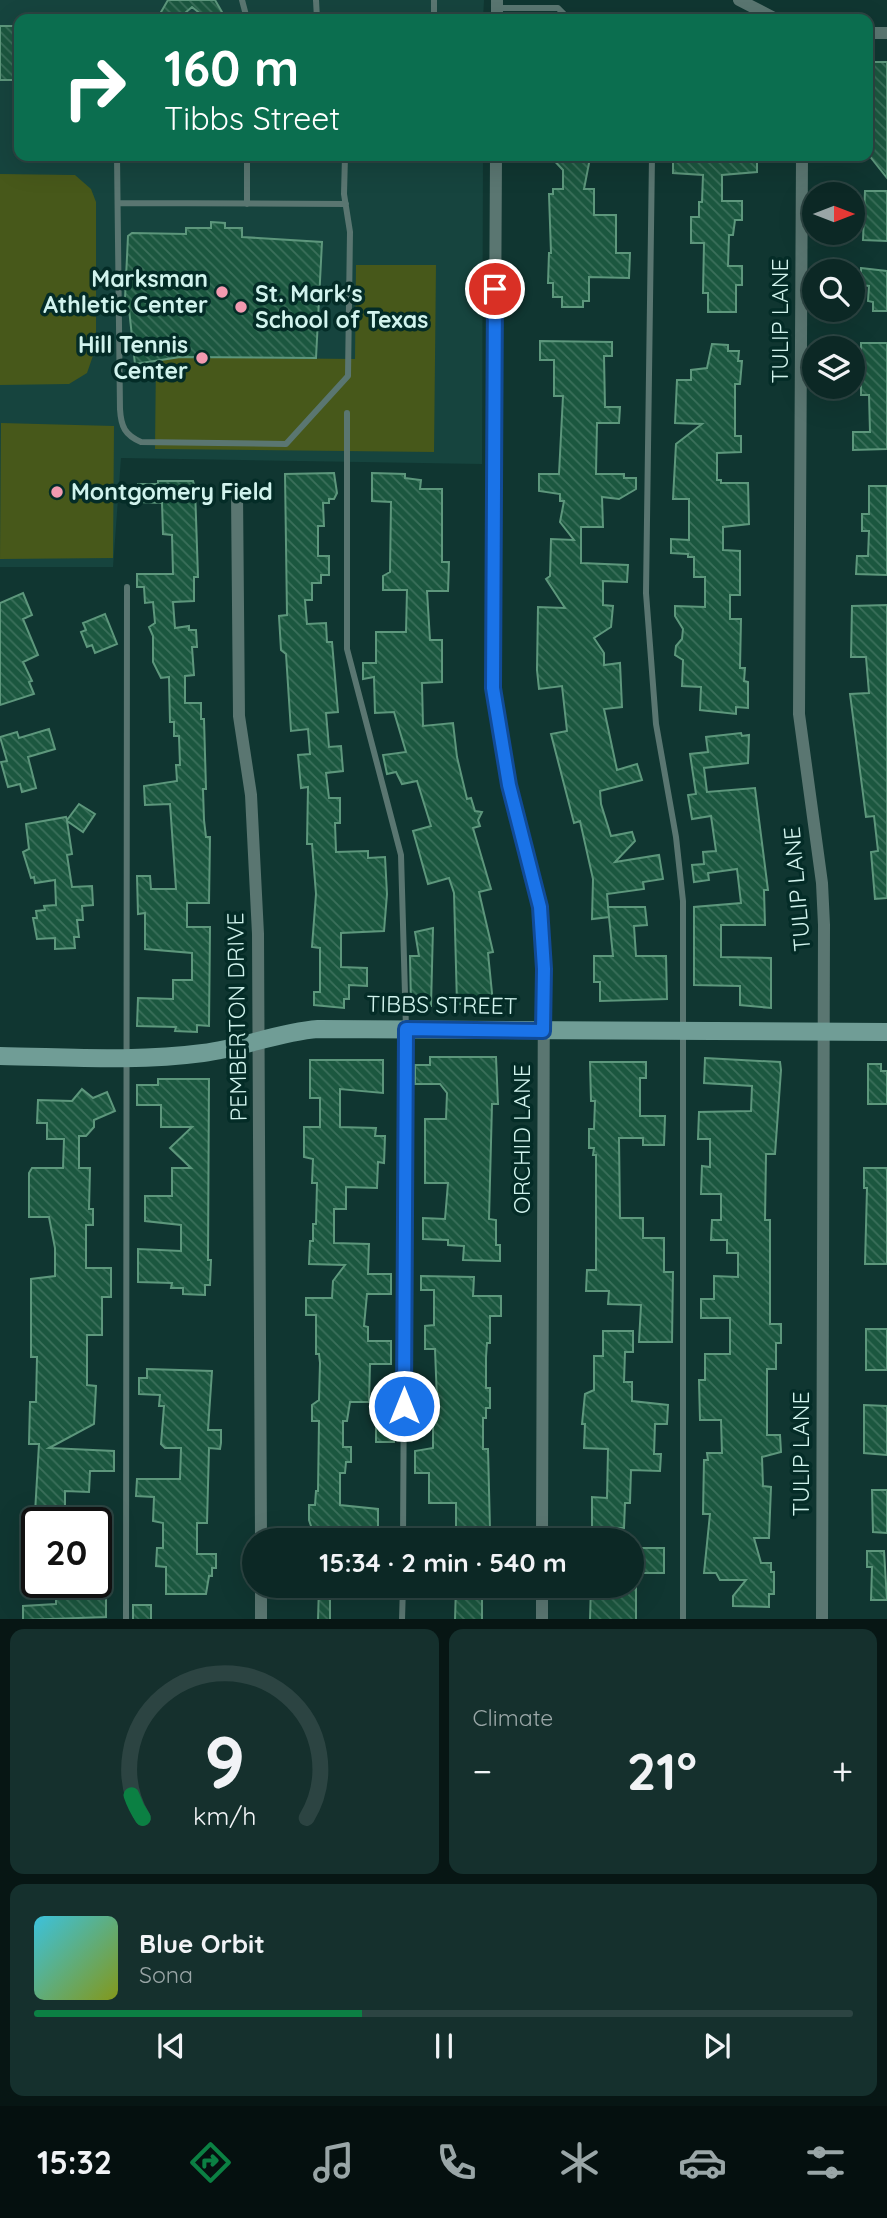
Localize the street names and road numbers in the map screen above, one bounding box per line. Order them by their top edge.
street label: TULIP LANE [765,258,794,384]
street label: TULIP LANE [777,825,816,953]
street label: PEMBERTON DRIVE [220,912,253,1122]
street label: TIBBS STREET [366,989,518,1020]
street label: ORCHID LANE [507,1064,536,1214]
street label: TULIP LANE [786,1391,815,1517]

